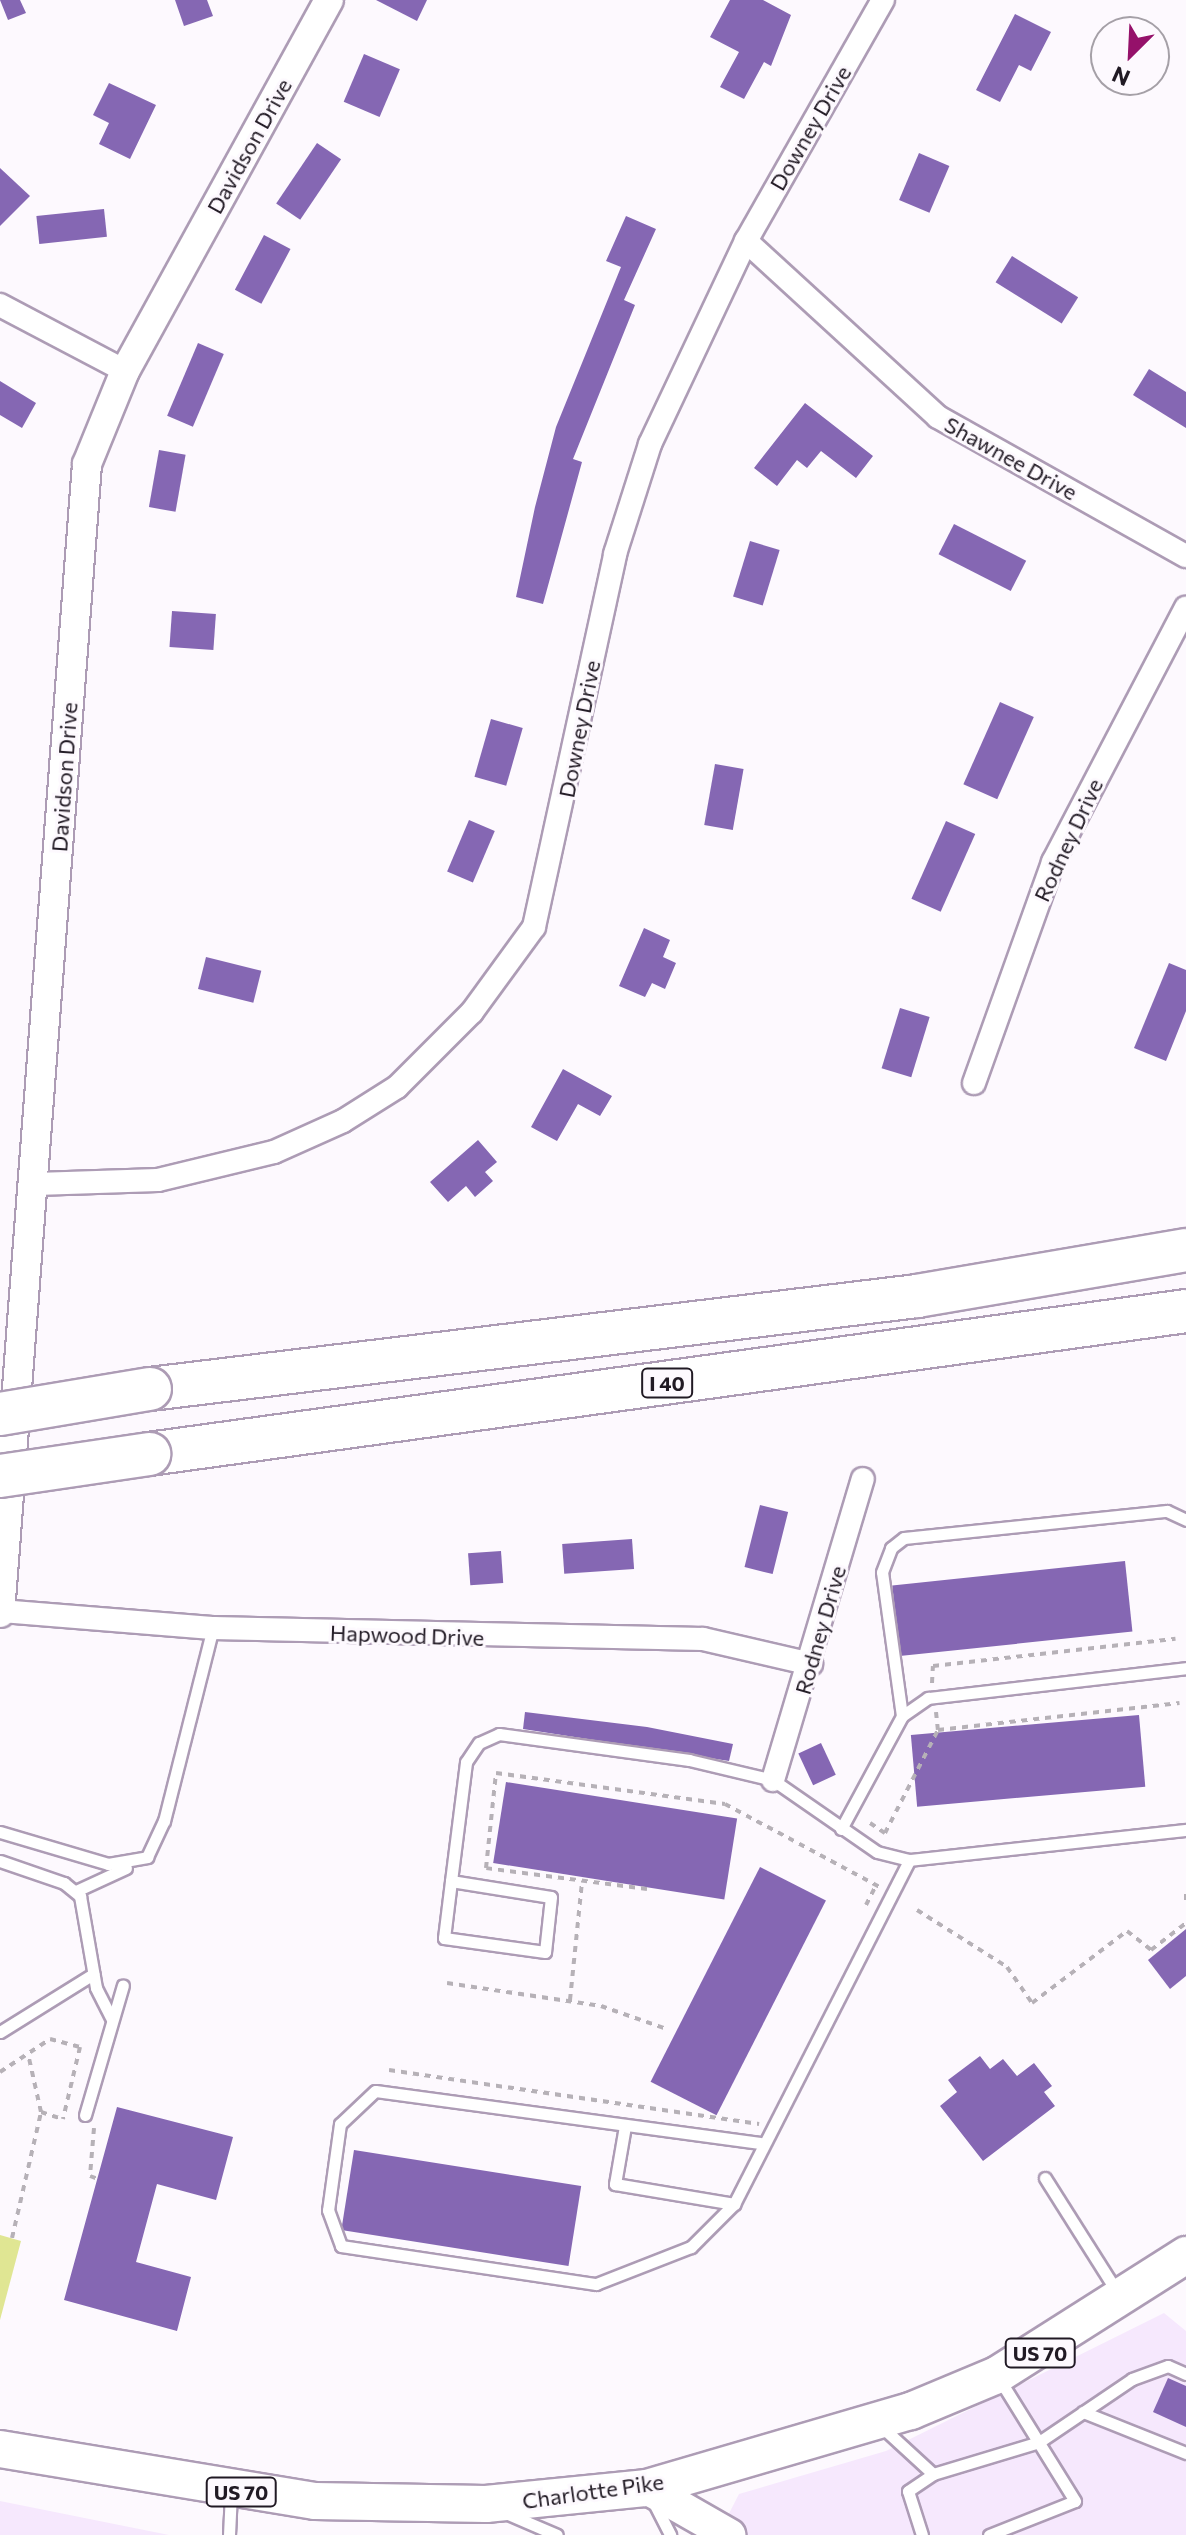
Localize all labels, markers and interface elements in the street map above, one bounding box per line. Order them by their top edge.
north arrow [1090,16,1170,96]
street label: Downey Drive [764,61,856,195]
text: N [1108,61,1134,92]
street label: Davidson Drive [201,74,297,218]
street label: Shawnee Drive [940,411,1082,505]
street label: Downey Drive [553,658,605,800]
street label: Davidson Drive [46,701,82,853]
street label: Rodney Drive [1028,774,1108,906]
road number: I 40 [641,1367,693,1399]
street label: Rodney Drive [789,1563,851,1697]
street label: Hapwood Drive [329,1619,485,1651]
road number: US 70 [1004,2337,1076,2369]
street label: Charlotte Pike [520,2468,666,2514]
road number: US 70 [205,2476,277,2508]

